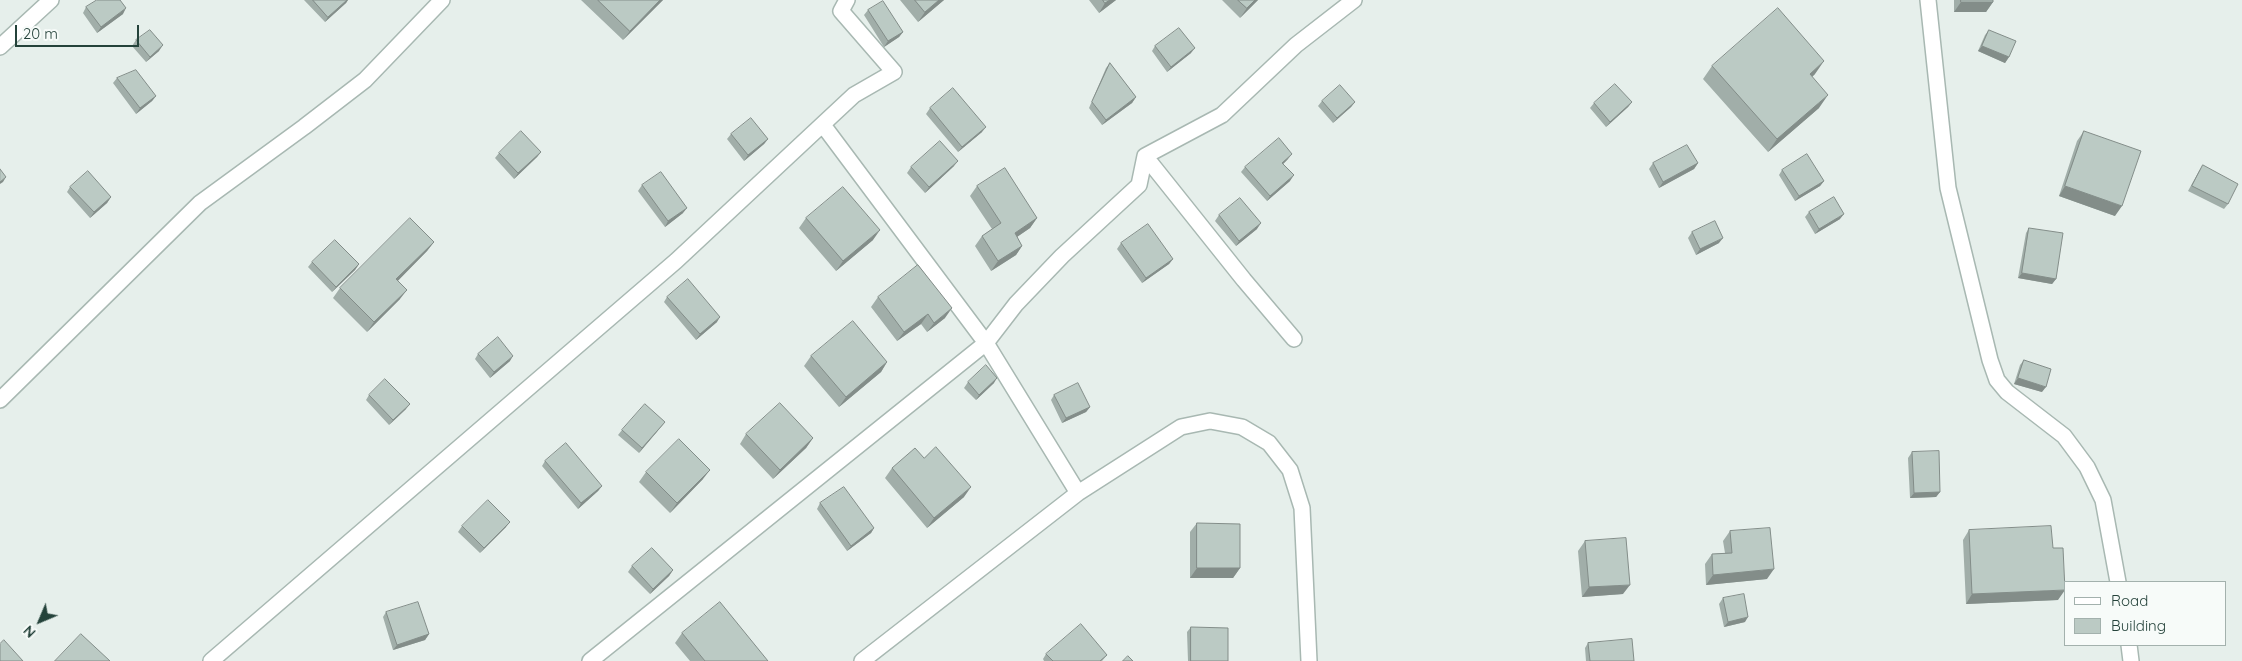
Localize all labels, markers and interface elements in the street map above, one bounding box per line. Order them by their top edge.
scale bar [18,15,141,47]
text: 20 m [23,24,58,43]
legend [2064,581,2227,646]
text: Road [2111,591,2148,610]
north arrow [15,596,65,646]
text: Building [2111,616,2166,635]
text: N [19,622,39,642]

